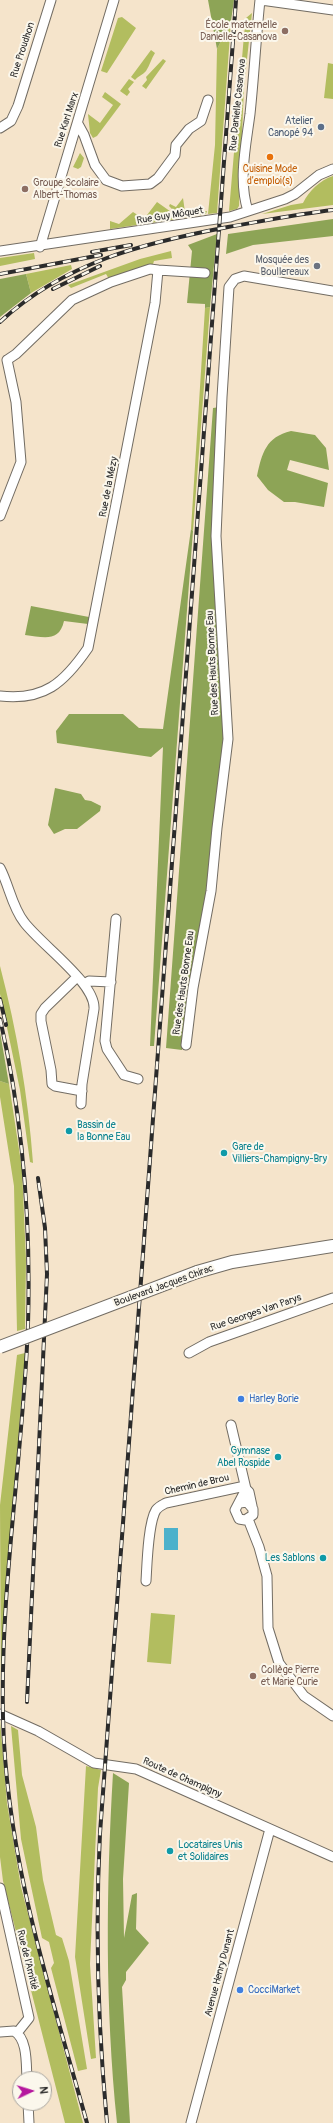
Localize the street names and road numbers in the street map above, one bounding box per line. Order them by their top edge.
street label: Rue Proudhon [8,21,38,79]
street label: Rue Danielle Casanova [227,58,249,152]
street label: Rue Karl Marx [52,91,82,149]
street label: Rue Guy Môquet [136,205,204,227]
street label: Rue de la Mézy [97,456,121,518]
street label: Rue des Hauts Bonne Eau [204,610,222,716]
street label: Rue des Hauts Bonne Eau [171,930,197,1036]
street label: Boulevard Jacques Chirac [113,1262,215,1310]
street label: Rue Georges Van Parys [209,1292,303,1334]
street label: Chemin de Brou [164,1472,230,1498]
street label: Route de Champigny [141,1755,223,1801]
street label: Avenue Henry Dunant [203,1928,237,2018]
street label: Rue de l’Amitié [14,1929,40,1991]

